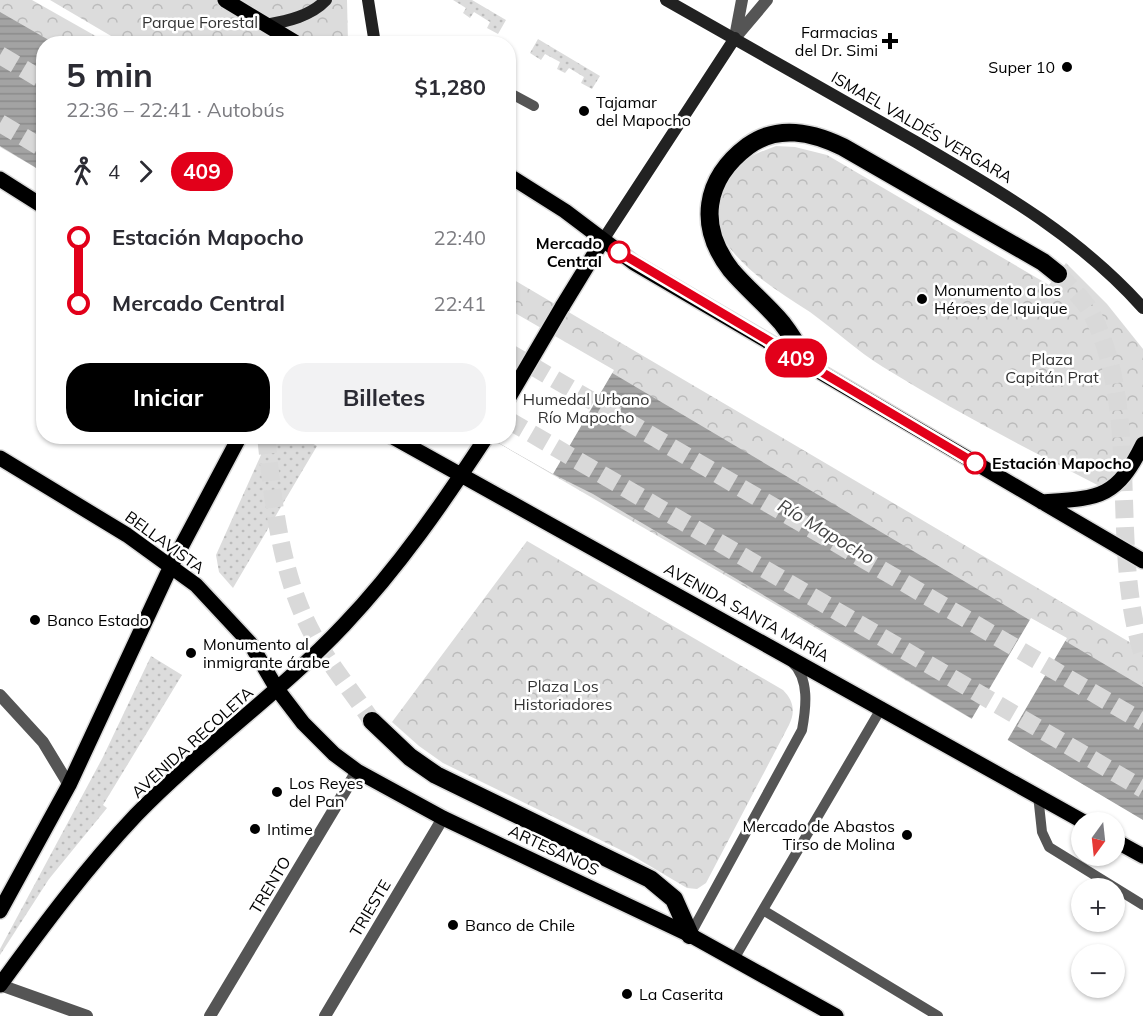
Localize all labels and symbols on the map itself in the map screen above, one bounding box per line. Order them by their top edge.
park label: Parque Forestal [142,12,258,32]
place label: Farmacias del Dr. Simi [795,22,878,60]
marker: Farmacias del Dr. Simi [883,34,897,48]
place label: Super 10 [988,57,1055,77]
marker: Super 10 [1060,60,1074,74]
street label: ISMAEL VALDÉS VERGARA [828,67,1016,187]
place label: Tajamar del Mapocho [596,92,691,130]
marker: Tajamar del Mapocho [577,104,591,118]
place label: Mercado Central [536,233,602,271]
marker: Mercado Central [608,241,630,263]
place label: Monumento a los Héroes de Iquique [934,280,1067,318]
marker: Monumento a los Héroes de Iquique [915,292,929,306]
line badge: 409 [762,338,830,378]
park label: Plaza Capitán Prat [1005,349,1099,387]
park label: Humedal Urbano Río Mapocho [523,389,649,427]
marker: Estación Mapocho [964,452,986,474]
place label: Estación Mapocho [992,453,1132,473]
water label: Río Mapocho [774,494,879,569]
street label: BELLAVISTA [121,506,209,578]
street label: AVENIDA SANTA MARÍA [661,558,833,666]
place label: Banco Estado [47,610,149,630]
marker: Banco Estado [28,613,42,627]
place label: Monumento al inmigrante árabe [203,634,330,672]
marker: Monumento al inmigrante árabe [184,646,198,660]
park label: Plaza Los Historiadores [514,676,613,714]
street label: AVENIDA RECOLETA [127,682,257,802]
place label: Los Reyes del Pan [289,773,363,811]
marker: Los Reyes del Pan [270,785,284,799]
north arrow [1071,812,1125,866]
place label: Mercado de Abastos Tirso de Molina [743,816,895,854]
place label: Intime [267,819,313,839]
street label: ARTESANOS [506,820,602,880]
marker: Intime [248,822,262,836]
marker: Mercado de Abastos Tirso de Molina [900,828,914,842]
street label: TRENTO [245,853,295,917]
street label: TRIESTE [345,876,395,940]
place label: Banco de Chile [465,915,575,935]
marker: Banco de Chile [446,918,460,932]
place label: La Caserita [639,984,723,1004]
marker: La Caserita [620,987,634,1001]

